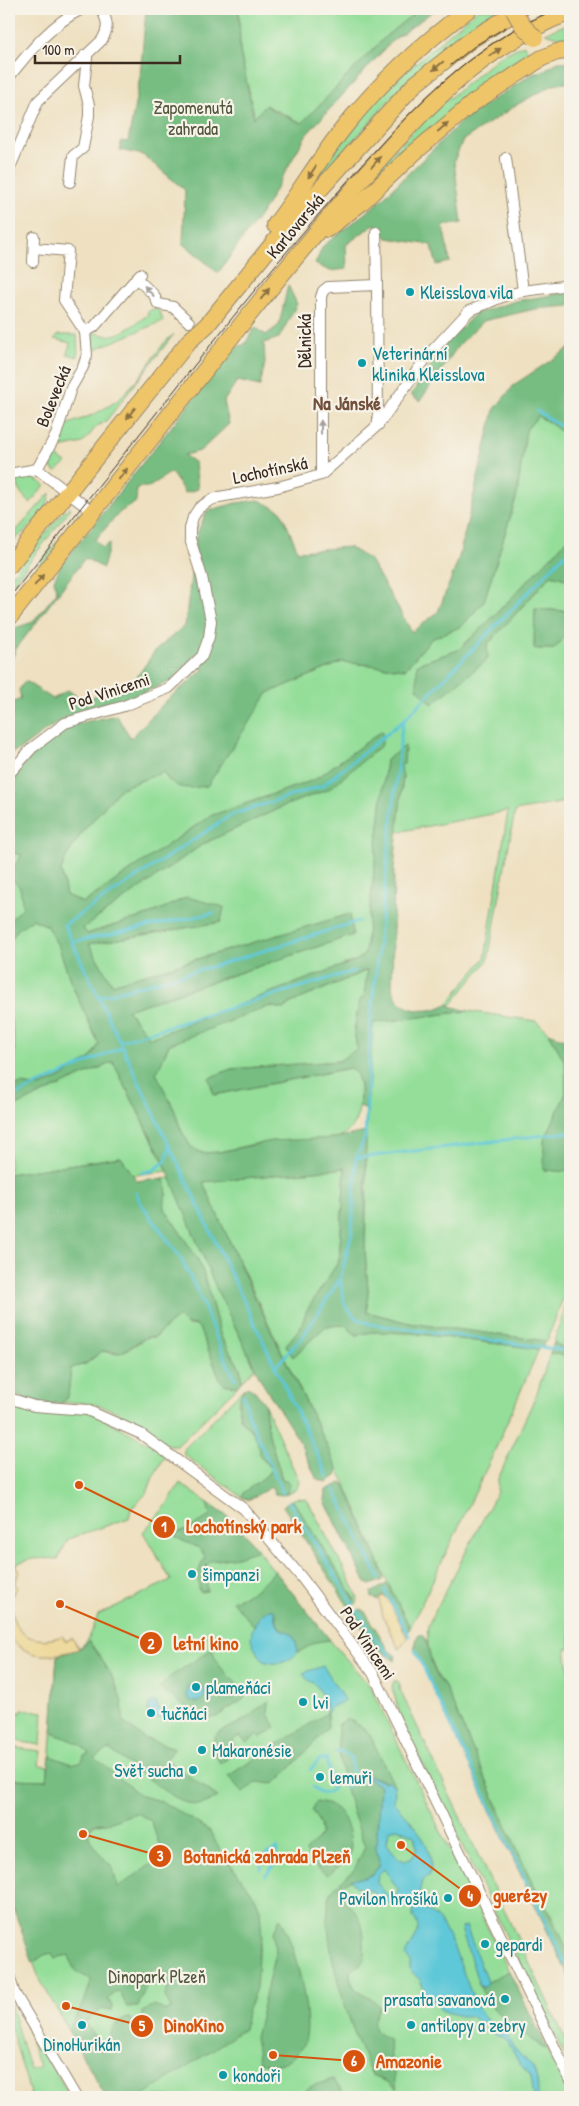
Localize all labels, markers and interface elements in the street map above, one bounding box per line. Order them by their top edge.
scale bar [35,32,180,64]
text: 100 m [42,39,75,60]
one-way arrow [489,47,502,56]
one-way arrow [431,60,444,71]
park label: Zapomenutá zahrada [153,95,233,141]
one-way arrow [436,121,448,133]
one-way arrow [371,155,382,168]
one-way arrow [307,165,317,178]
street label: Karlovarská [260,188,330,264]
place label: Kleisslova vila [420,280,513,305]
one-way arrow [143,285,155,297]
marker: Kleisslova vila [404,286,416,298]
one-way arrow [260,288,271,301]
street label: Dělnická [292,314,317,368]
place label: Veterinární klinika Kleisslova [372,341,485,387]
marker: Veterinární klinika Kleisslova [356,357,368,369]
street label: Bolevecká [29,362,77,430]
district label: Na Jánské [313,390,381,416]
one-way arrow [125,406,136,419]
one-way arrow [317,418,325,434]
street label: Lochotínská [230,450,310,490]
one-way arrow [118,468,129,481]
one-way arrow [34,574,45,587]
street label: Pod Vinicemi [65,666,153,716]
callout: Lochotínský park [151,1510,312,1544]
text: Lochotínský park [186,1513,302,1540]
text: 1 [161,1516,167,1537]
place label: šimpanzi [202,1562,260,1587]
marker: šimpanzi [186,1568,198,1580]
street label: Pod Vinicemi [334,1601,402,1685]
callout: letní kino [139,1626,248,1660]
text: letní kino [174,1630,239,1656]
text: 2 [147,1633,155,1654]
place label: plameňáci [206,1675,271,1700]
marker: plameňáci [190,1681,202,1693]
place label: lvi [313,1690,329,1715]
marker: lvi [297,1696,309,1708]
place label: tučňáci [161,1701,208,1726]
marker: tučňáci [145,1707,157,1719]
place label: Makaronésie [212,1738,292,1763]
marker: Makaronésie [196,1744,208,1756]
place label: Svět sucha [114,1758,183,1783]
marker: Svět sucha [187,1764,199,1776]
place label: lemuři [330,1765,372,1790]
marker: lemuři [314,1771,326,1783]
callout: Botanická zahrada Plzeň [148,1839,360,1873]
text: Botanická zahrada Plzeň [183,1843,351,1869]
text: 3 [157,1845,164,1866]
callout: guerézy [457,1879,557,1913]
text: guerézy [493,1882,547,1909]
text: 4 [467,1885,473,1906]
place label: Pavilon hrošíků [339,1886,438,1911]
marker: Pavilon hrošíků [442,1892,454,1904]
place label: gepardi [495,1932,543,1957]
marker: gepardi [479,1938,491,1950]
park label: Dinopark Plzeň [108,1964,206,1989]
place label: prasata savanová [384,1987,495,2012]
marker: prasata savanová [499,1993,511,2005]
callout: DinoKino [129,2009,234,2043]
text: DinoKino [164,2012,224,2038]
place label: antilopy a zebry [421,2013,526,2038]
text: 5 [139,2015,146,2036]
marker: DinoHurikán [76,2019,88,2031]
marker: antilopy a zebry [405,2019,417,2031]
place label: DinoHurikán [43,2032,121,2057]
callout: Amazonie [341,2044,452,2078]
text: Amazonie [376,2048,442,2074]
text: 6 [351,2050,357,2071]
place label: kondoři [233,2063,281,2088]
marker: kondoři [217,2069,229,2081]

